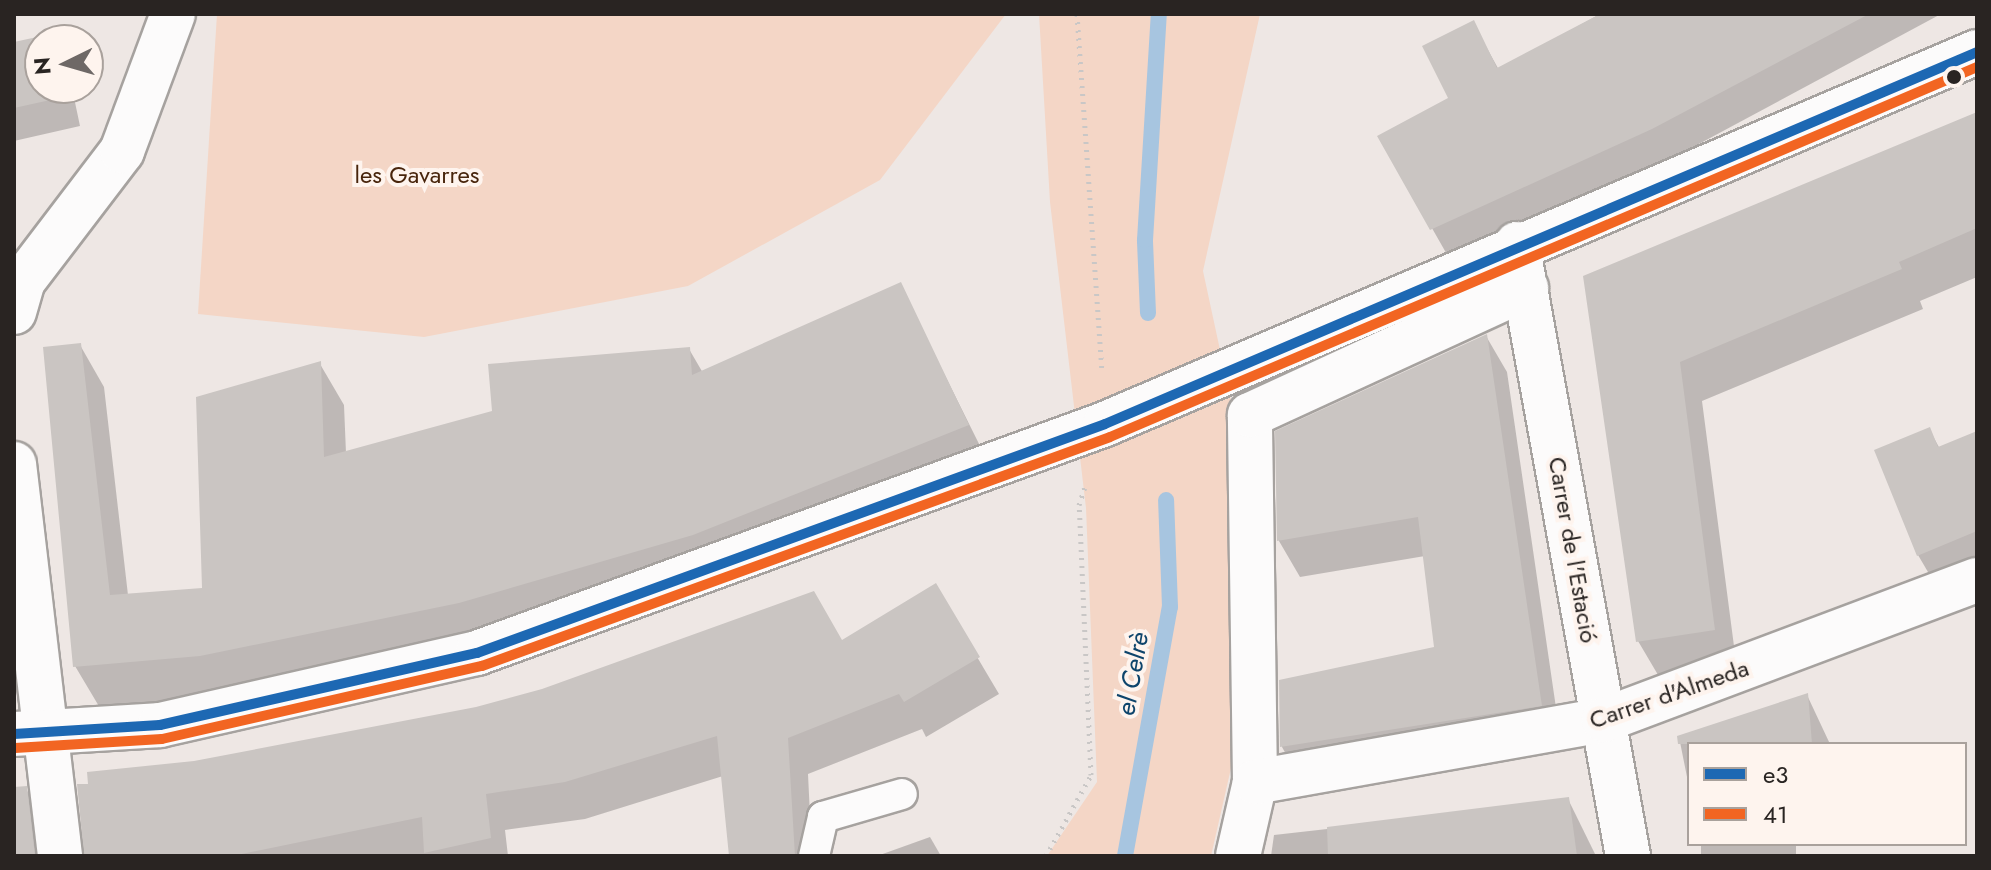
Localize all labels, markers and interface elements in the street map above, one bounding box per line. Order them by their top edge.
north arrow [24,24,104,104]
text: N [25,56,59,76]
unlabelled marker [1946,69,1962,85]
park label: les Gavarres [354,161,480,189]
street label: Carrer de l'Estació [1542,455,1604,645]
water label: el Celrè [1110,630,1156,718]
street label: Carrer d'Almeda [1586,653,1752,735]
legend [1687,742,1967,846]
text: e3 [1763,757,1788,792]
text: 41 [1763,797,1788,832]

